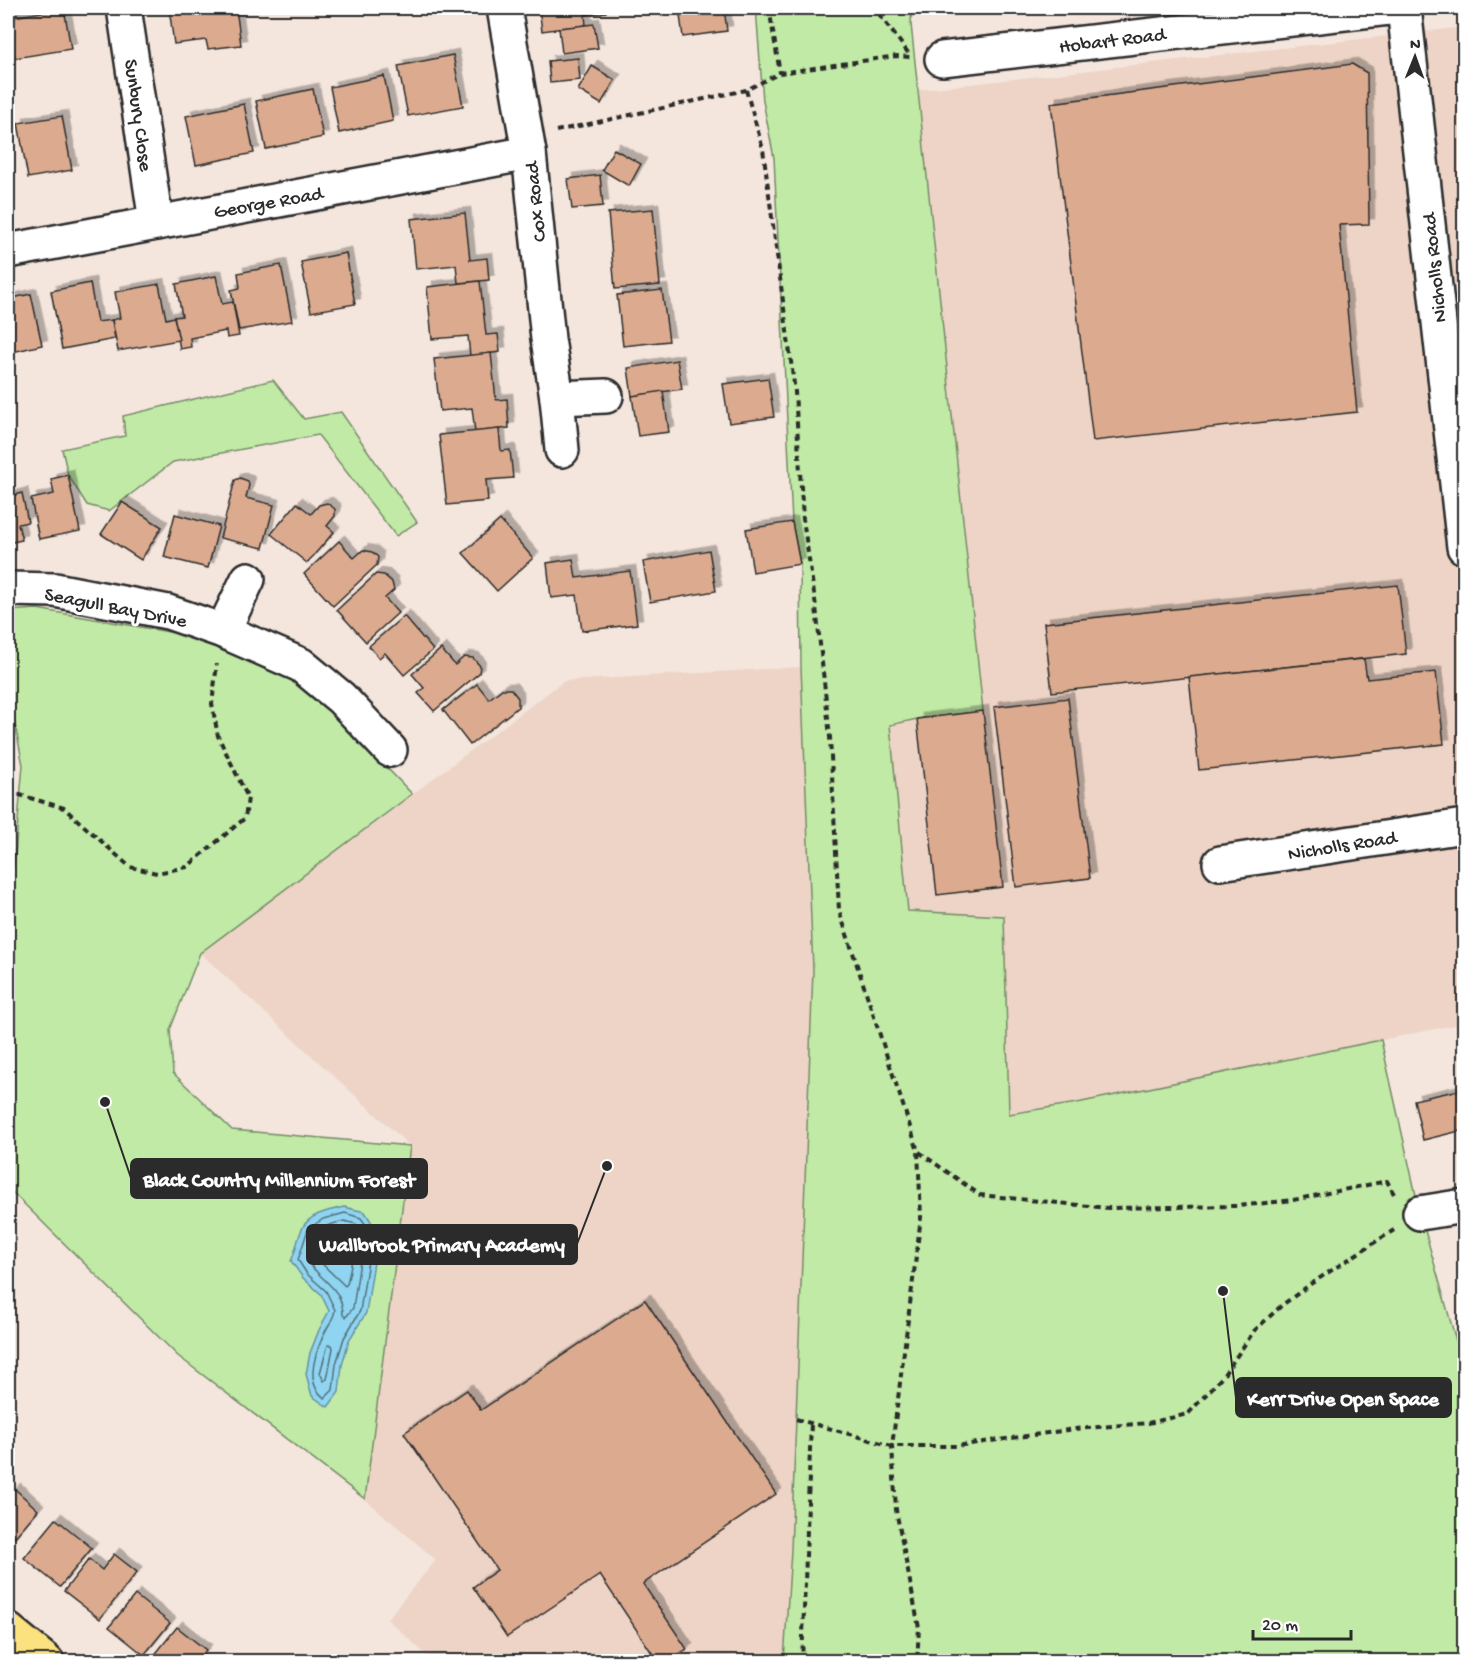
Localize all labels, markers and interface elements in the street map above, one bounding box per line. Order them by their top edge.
street label: Hobart Road [1058,24,1169,60]
north arrow [1385,27,1445,87]
text: N [1410,36,1421,55]
street label: Sunbury Close [117,58,156,174]
street label: Cox Road [522,158,553,243]
street label: George Road [212,183,327,225]
street label: Nicholls Road [1419,210,1454,323]
street label: Seagull Bay Drive [42,584,189,635]
street label: Nicholls Road [1286,827,1401,867]
callout: Black Country Millennium Forest [131,1159,427,1198]
text: Black Country Millennium Forest [142,1170,417,1195]
callout: Wallbrook Primary Academy [307,1225,577,1264]
text: Wallbrook Primary Academy [318,1235,566,1260]
callout: Kerr Drive Open Space [1236,1378,1451,1417]
text: Kerr Drive Open Space [1246,1389,1440,1414]
scale bar [1253,1603,1350,1641]
text: 20 m [1262,1616,1298,1637]

